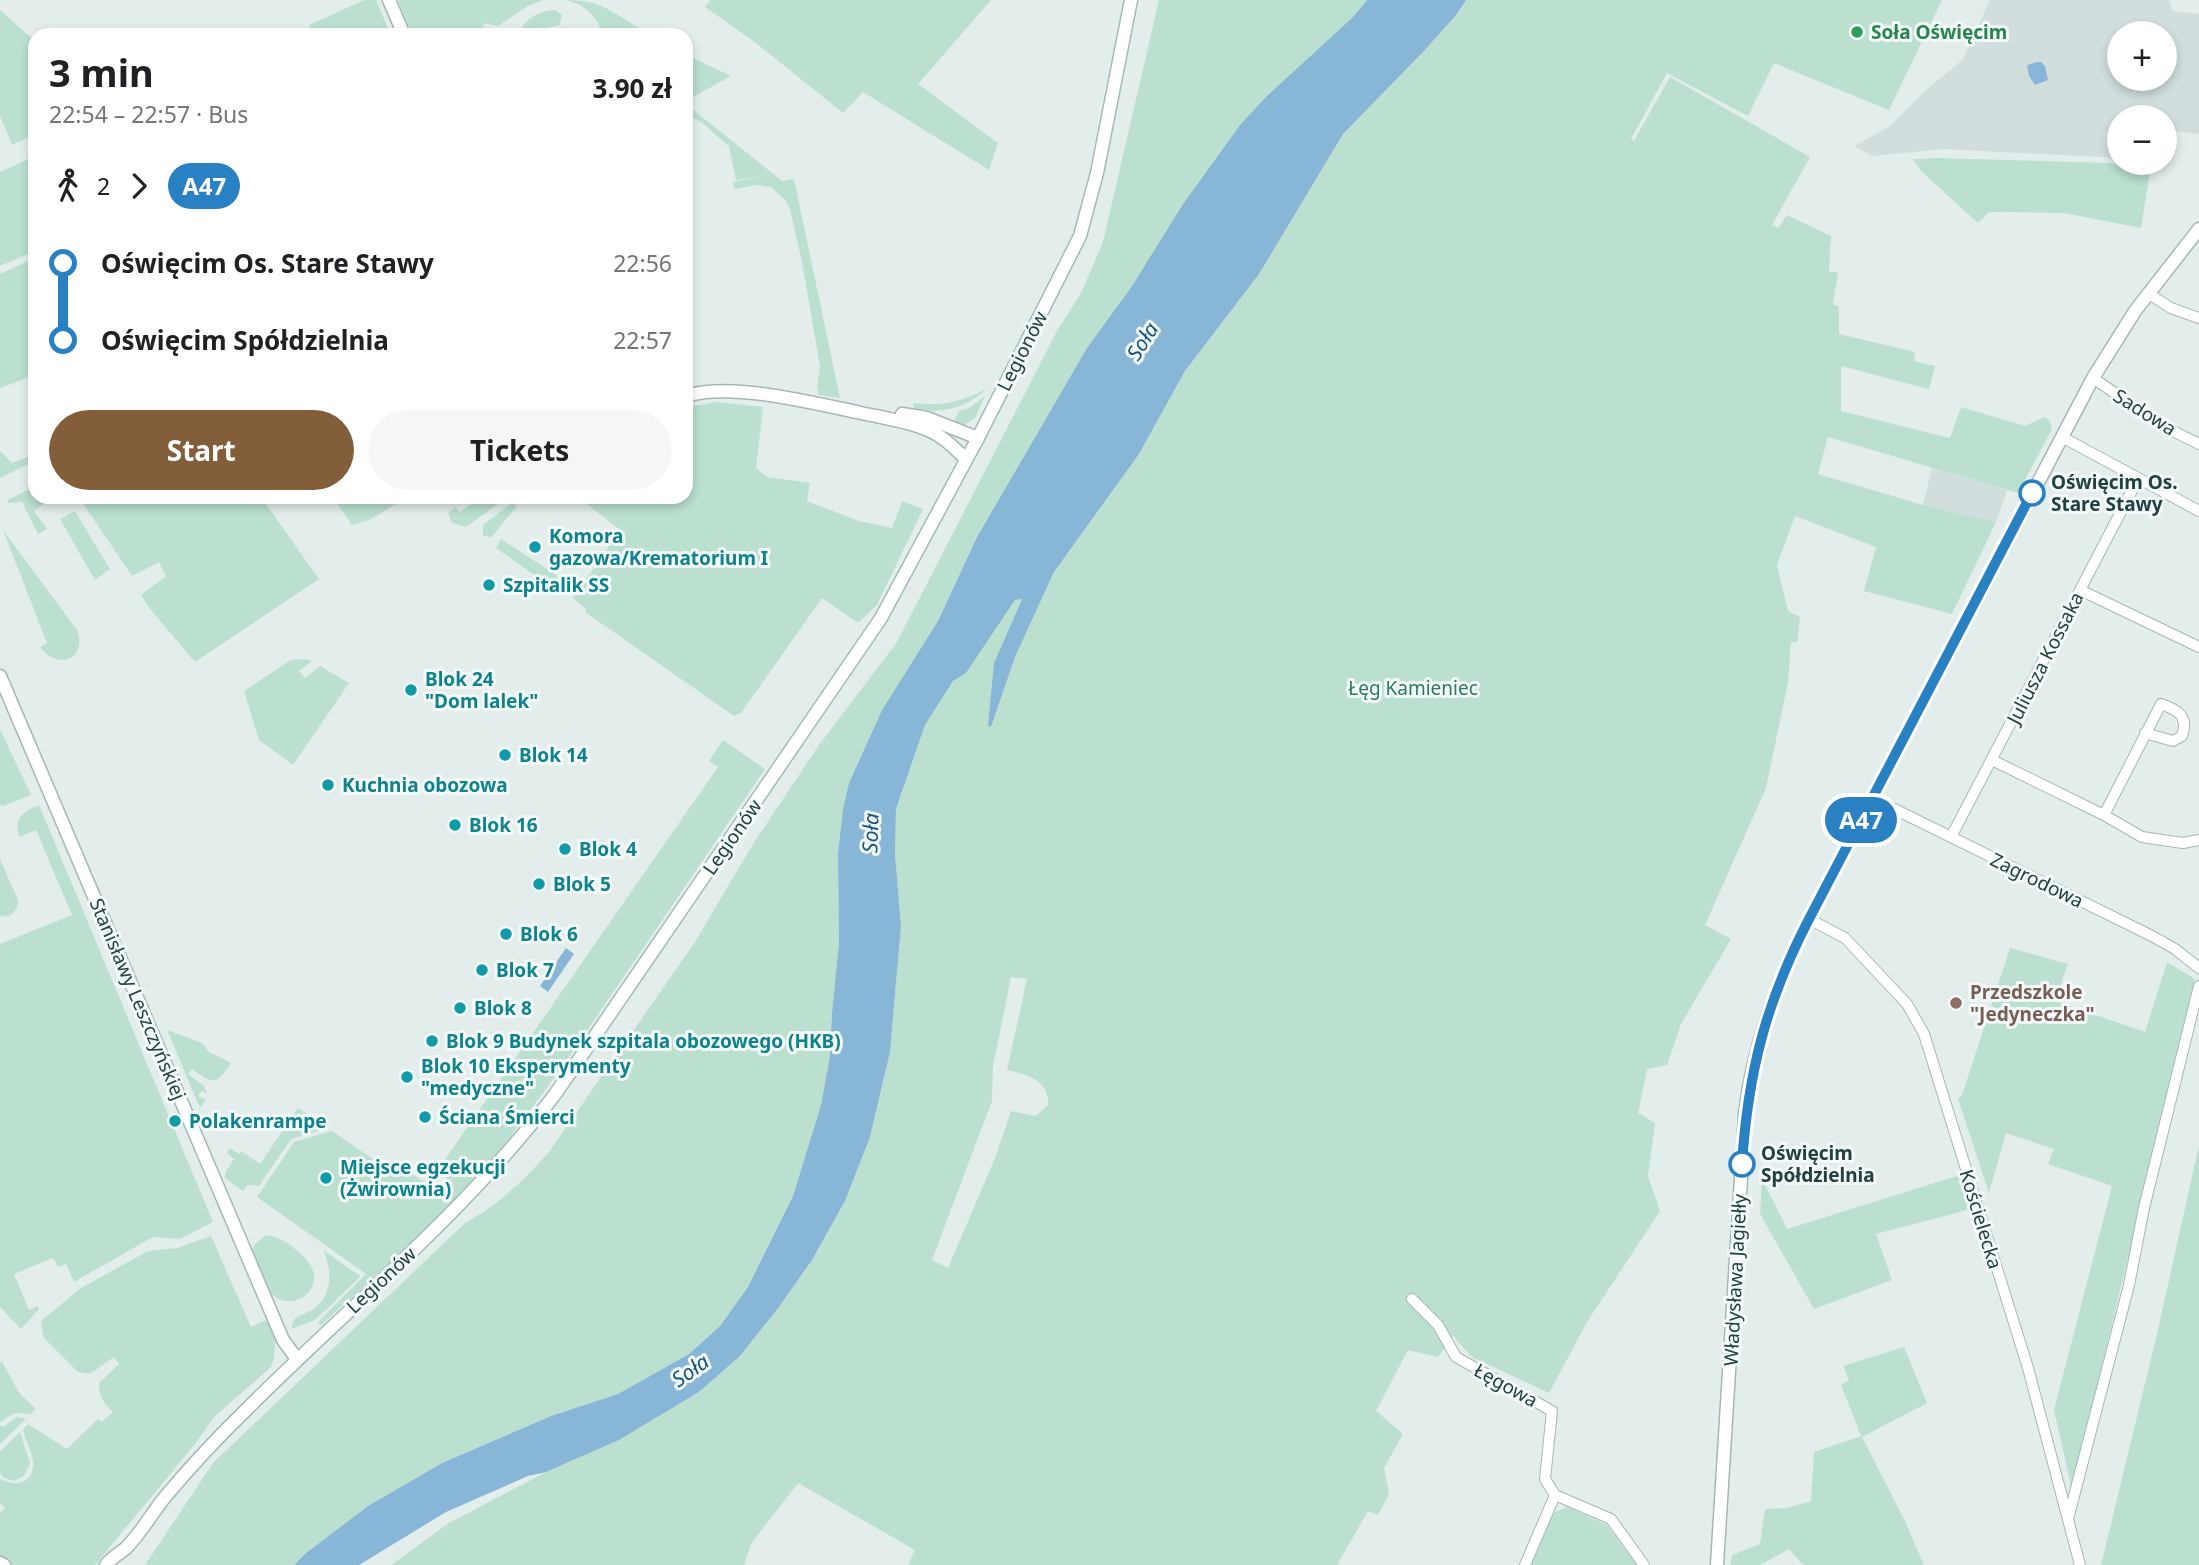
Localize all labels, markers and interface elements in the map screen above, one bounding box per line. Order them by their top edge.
place label: Soła Oświęcim [1871,19,2007,45]
map controls [2107,21,2177,175]
button: + [2107,21,2177,91]
marker: Soła Oświęcim [1849,24,1865,40]
text: 3 min [49,46,154,98]
text: 3.90 zł [593,70,672,106]
text: 22:54 – 22:57 · Bus [49,98,248,130]
button: − [2107,105,2177,175]
icon: walk [49,167,87,205]
icon: forward [120,167,158,205]
text: A47 [182,169,226,202]
text: 2 [97,170,110,202]
text: Oświęcim Os. Stare Stawy [101,245,434,281]
text: 22:56 [613,247,672,279]
street label: Legionów [991,306,1053,395]
water label: Soła [1120,317,1164,365]
text: Oświęcim Spółdzielnia [101,322,389,358]
text: 22:57 [613,324,672,356]
street label: Sadowa [2109,383,2181,441]
button: Start [49,410,354,490]
button: Tickets [368,410,672,490]
place label: Oświęcim Os. Stare Stawy [2051,469,2178,517]
marker: Oświęcim Os. Stare Stawy [2019,480,2045,506]
place label: Komora gazowa/Krematorium I [549,523,768,571]
marker: Komora gazowa/Krematorium I [527,539,543,555]
place label: Szpitalik SS [503,572,609,598]
marker: Szpitalik SS [481,577,497,593]
street label: Juliusza Kossaka [2000,587,2090,730]
place label: Blok 24 "Dom lalek" [425,666,538,714]
park label: Łęg Kamieniec [1348,675,1478,701]
marker: Blok 24 "Dom lalek" [403,682,419,698]
place label: Blok 14 [519,742,588,768]
marker: Blok 14 [497,747,513,763]
place label: Kuchnia obozowa [342,772,508,798]
marker: Kuchnia obozowa [320,777,336,793]
street label: Legionów [697,794,768,880]
line badge: A47 [1821,797,1901,843]
text: A47 [1839,803,1883,836]
place label: Blok 16 [469,812,538,838]
water label: Soła [855,813,885,853]
marker: Blok 16 [447,817,463,833]
place label: Blok 4 [579,836,637,862]
marker: Blok 4 [557,841,573,857]
street label: Zagrodowa [1986,846,2088,914]
place label: Blok 5 [553,871,611,897]
marker: Blok 5 [531,876,547,892]
street label: Stanisławy Leszczyńskiej [84,894,192,1104]
place label: Blok 6 [520,921,578,947]
marker: Blok 6 [498,926,514,942]
place label: Blok 7 [496,957,554,983]
marker: Blok 7 [474,962,490,978]
place label: Przedszkole "Jedyneczka" [1970,979,2095,1027]
place label: Blok 8 [474,995,532,1021]
marker: Przedszkole "Jedyneczka" [1948,995,1964,1011]
marker: Blok 8 [452,1000,468,1016]
place label: Blok 9 Budynek szpitala obozowego (HKB) [446,1028,841,1054]
marker: Blok 9 Budynek szpitala obozowego (HKB) [424,1033,440,1049]
place label: Blok 10 Eksperymenty "medyczne" [421,1053,631,1101]
marker: Blok 10 Eksperymenty "medyczne" [399,1069,415,1085]
place label: Ściana Śmierci [439,1104,575,1130]
place label: Polakenrampe [189,1108,327,1134]
marker: Ściana Śmierci [417,1109,433,1125]
marker: Polakenrampe [167,1113,183,1129]
place label: Oświęcim Spółdzielnia [1761,1140,1875,1188]
marker: Oświęcim Spółdzielnia [1729,1151,1755,1177]
place label: Miejsce egzekucji (Żwirownia) [340,1154,506,1202]
street label: Kościelecka [1954,1166,2008,1272]
marker: Miejsce egzekucji (Żwirownia) [318,1170,334,1186]
street label: Władysława Jagiełły [1718,1193,1753,1367]
street label: Legionów [340,1241,422,1319]
water label: Soła [666,1347,714,1393]
street label: Łęgowa [1469,1357,1543,1413]

